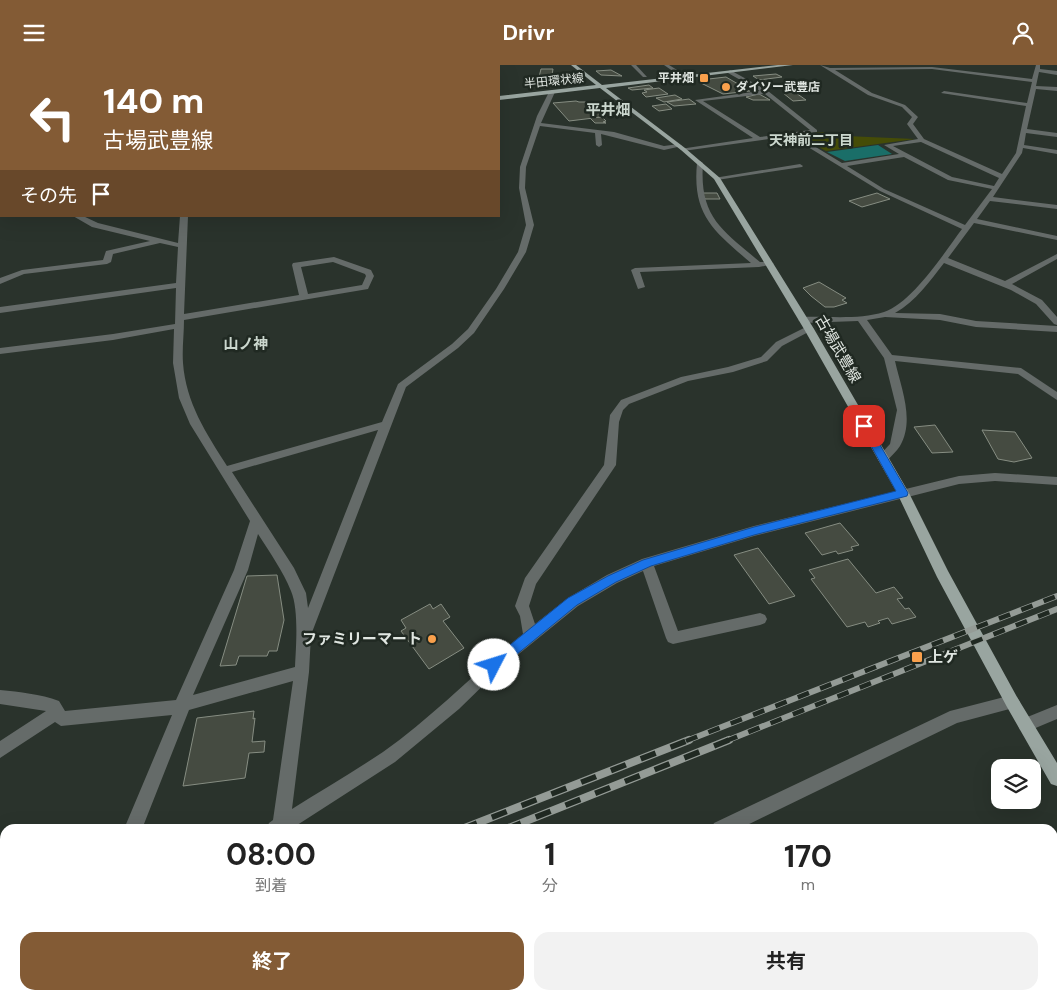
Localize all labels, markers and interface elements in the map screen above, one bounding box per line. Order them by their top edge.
text: Drivr [502,18,555,47]
icon: menu [20,19,48,47]
icon: person [1009,19,1037,47]
street label: 半田環状線 [523,70,585,92]
place label: 平井畑 [658,70,694,86]
marker: 平井畑 [698,72,710,84]
text: 140 m [103,78,204,124]
place label: ダイソー武豊店 [736,79,820,95]
marker: ダイソー武豊店 [720,81,732,93]
icon: left [20,85,85,150]
district label: 平井畑 [585,100,631,120]
text: 古場武豊線 [103,126,213,155]
district label: 天神前二丁目 [769,131,853,149]
icon: arrive [87,180,115,208]
text: その先 [20,183,77,208]
street label: 古場武豊線 [811,312,865,386]
district label: 山ノ神 [223,334,269,354]
pin [843,405,885,447]
icon: arrive [850,412,878,440]
place label: ファミリーマート [302,629,422,649]
marker: ファミリーマート [426,633,438,645]
position arrow [467,638,519,690]
place label: 上ゲ [928,647,958,667]
marker: 上ゲ [910,650,924,664]
map controls [991,759,1041,809]
button: layers [991,759,1041,809]
text: 08:00 [226,835,316,874]
text: 1 [545,835,555,874]
text: 170 [784,837,832,876]
text: m [801,874,815,895]
text: 到着 [255,875,287,896]
text: 分 [542,875,558,896]
button: 終了 [20,932,524,990]
button: 共有 [534,932,1038,990]

